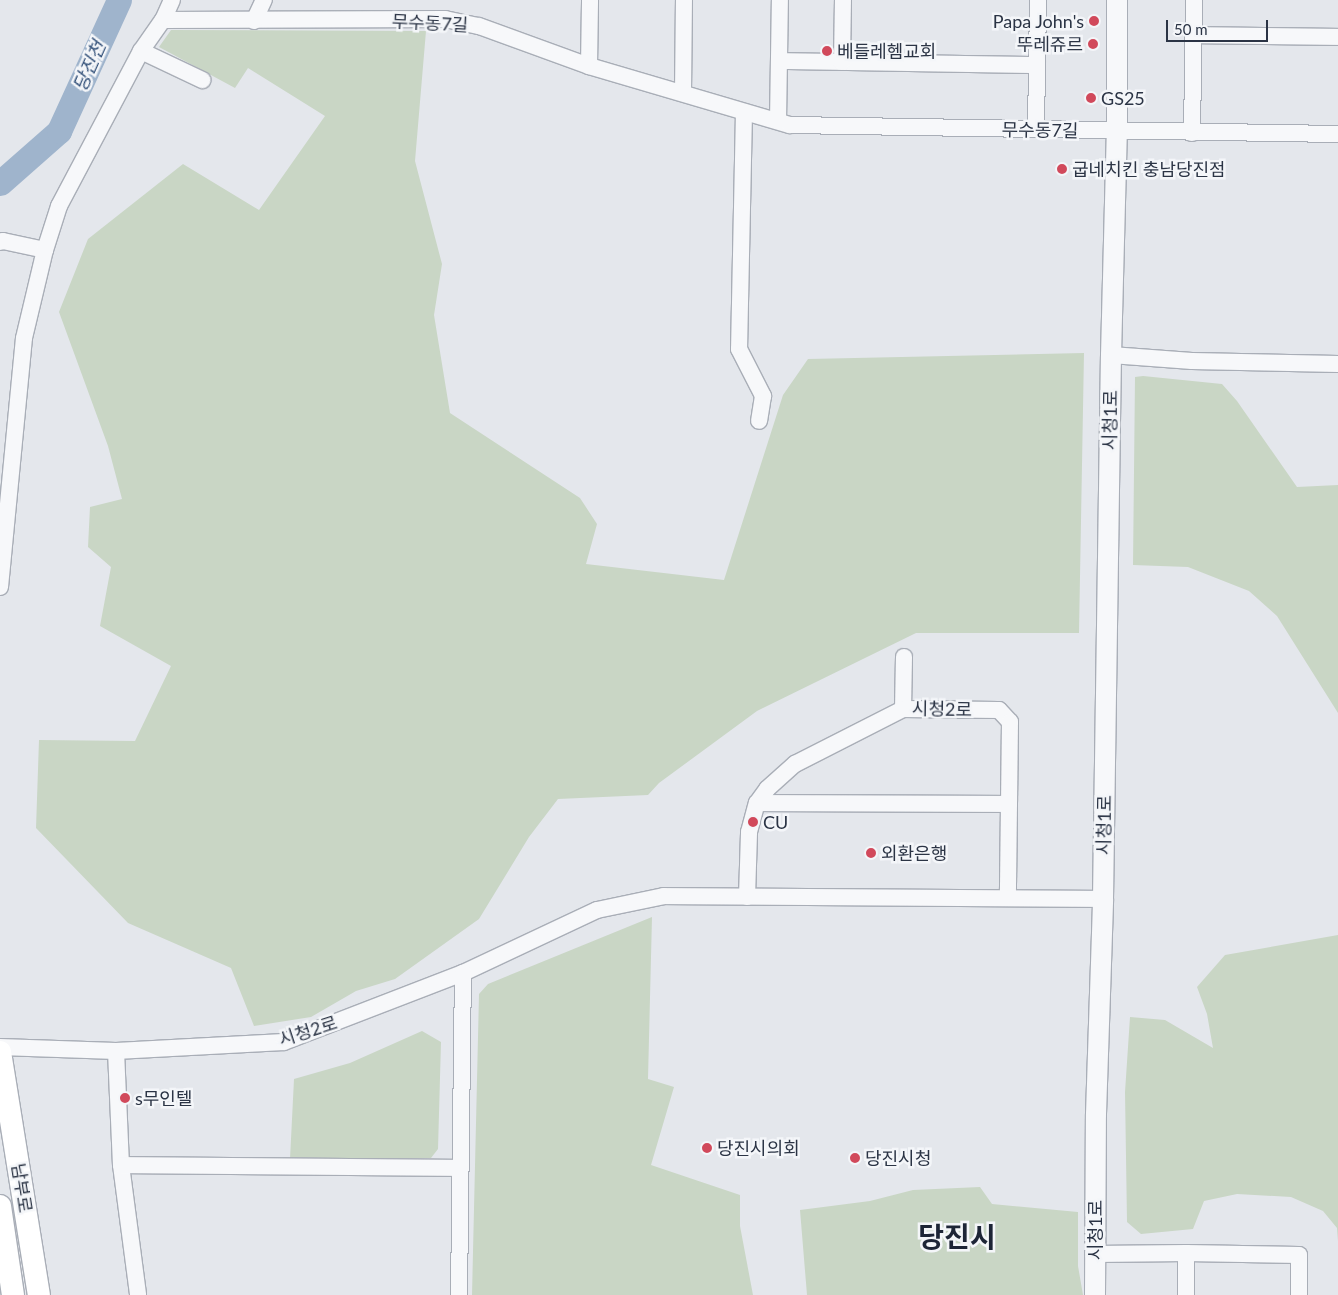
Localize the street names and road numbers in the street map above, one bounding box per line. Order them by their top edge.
street label: 무수동7길 [391,10,469,36]
street label: 무수동7길 [1001,119,1079,141]
street label: 시청1로 [1099,390,1121,450]
street label: 시청2로 [912,698,972,720]
street label: 시청1로 [1093,795,1115,855]
street label: 시청2로 [276,1011,340,1051]
street label: 남부로 [7,1162,37,1214]
street label: 시청1로 [1084,1200,1106,1260]

